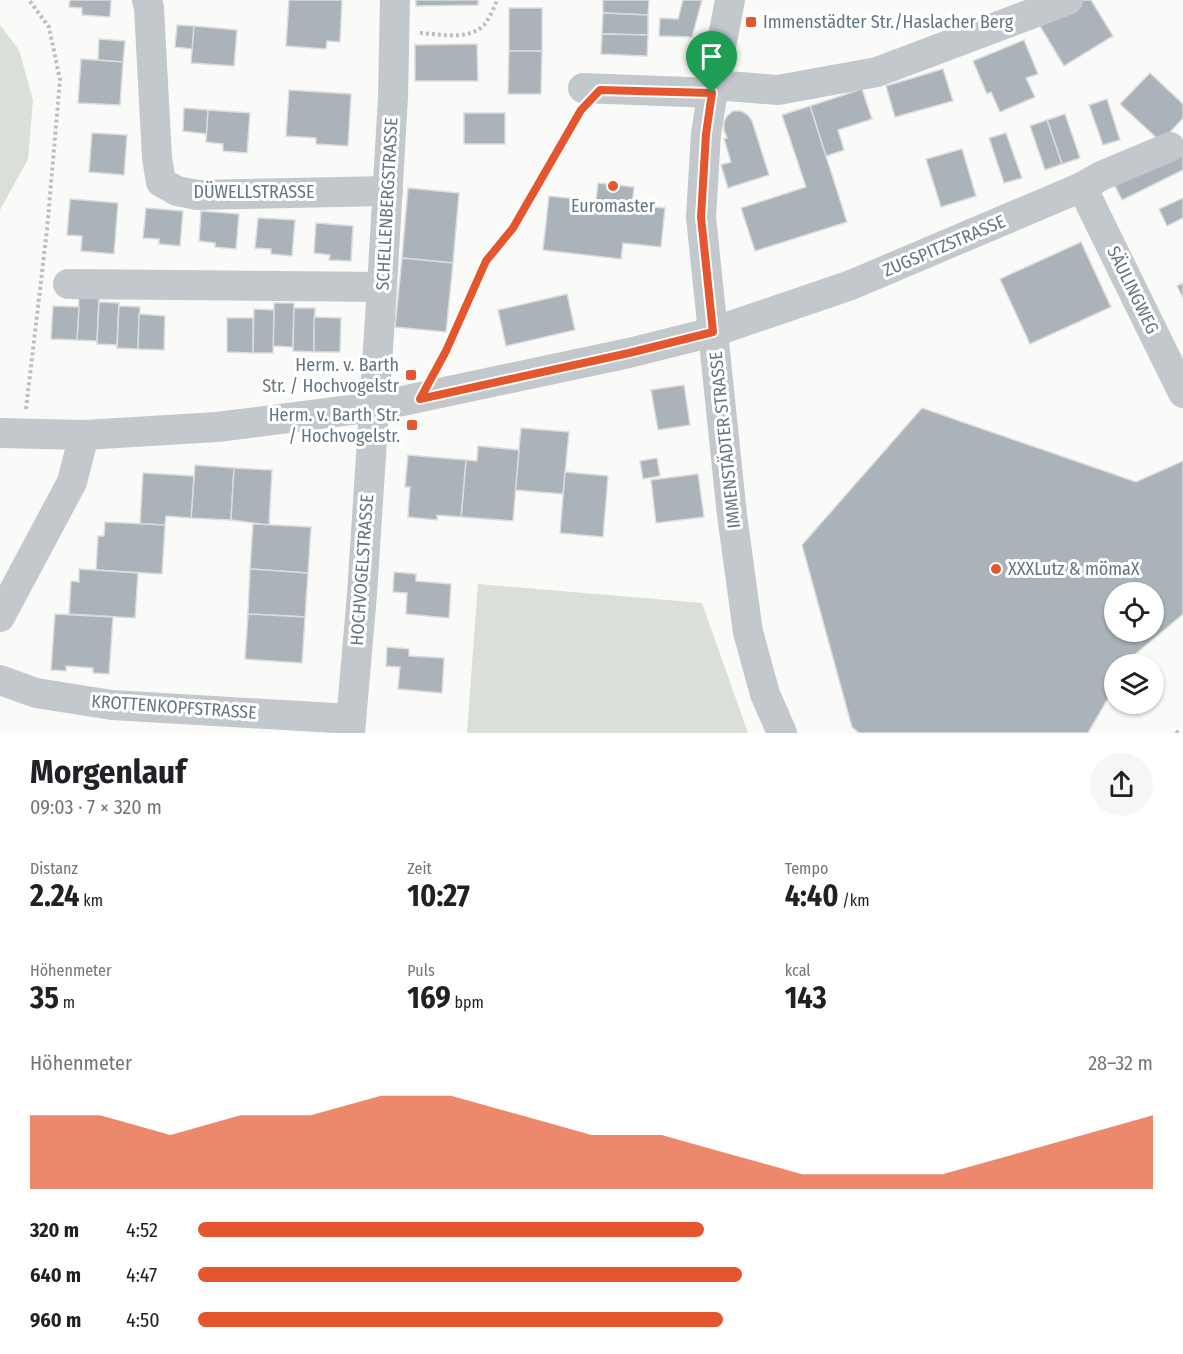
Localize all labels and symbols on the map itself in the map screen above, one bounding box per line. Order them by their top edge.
place label: Immenstädter Str./Haslacher Berg [763,11,1014,33]
marker: Immenstädter Str./Haslacher Berg [744,15,758,29]
pin [686,31,737,93]
street label: SCHELLENBERGSTRASSE [371,117,403,291]
marker: Euromaster [606,179,620,193]
street label: DÜWELLSTRASSE [194,181,314,203]
place label: Euromaster [571,195,656,217]
street label: ZUGSPITZSTRASSE [880,210,1008,282]
street label: SÄULINGWEG [1102,243,1164,337]
street label: IMMENSTÄDTER STRASSE [705,350,745,530]
place label: Herm. v. Barth Str. / Hochvogelstr [262,354,400,397]
marker: Herm. v. Barth Str. / Hochvogelstr [404,368,418,382]
place label: Herm. v. Barth Str. / Hochvogelstr. [269,404,400,447]
marker: Herm. v. Barth Str. / Hochvogelstr. [405,418,419,432]
street label: HOCHVOGELSTRASSE [346,494,378,646]
place label: XXXLutz & mömaX [1008,558,1140,580]
marker: XXXLutz & mömaX [989,562,1003,576]
street label: KROTTENKOPFSTRASSE [91,690,257,724]

